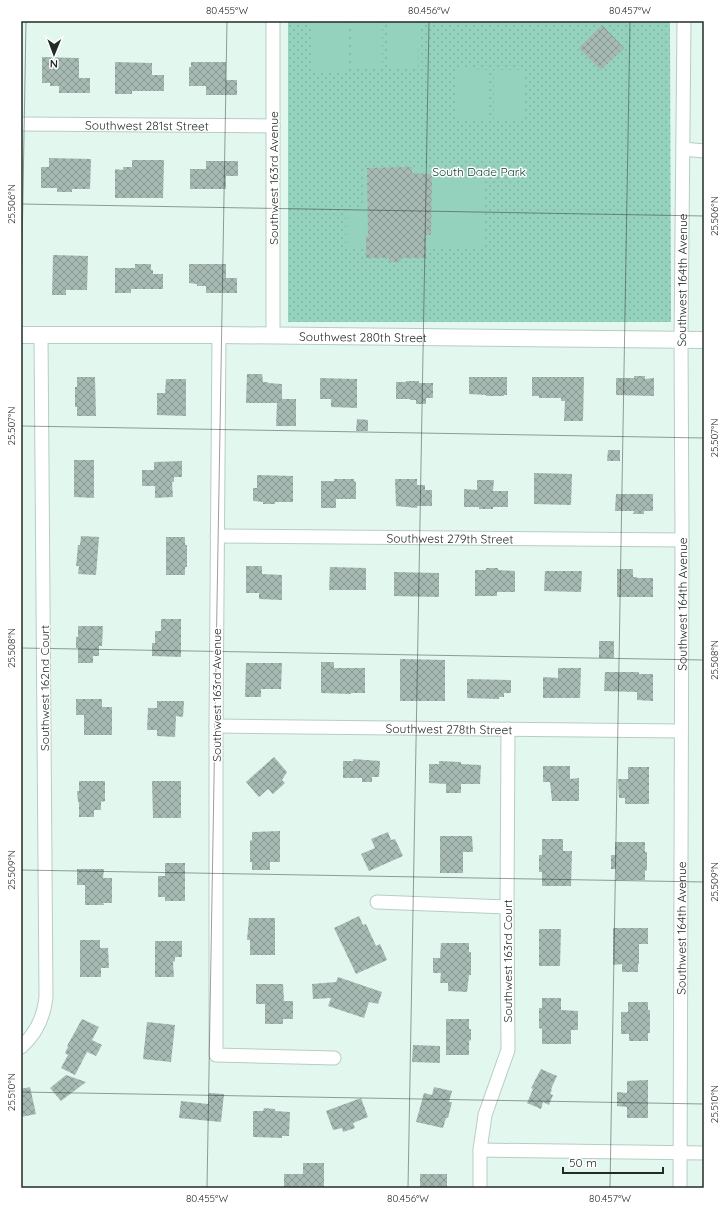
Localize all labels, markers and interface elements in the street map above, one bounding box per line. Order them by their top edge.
text: 80.455°W [206,4,248,17]
text: 80.456°W [408,4,450,17]
text: 80.457°W [609,4,651,17]
north arrow [34,34,74,74]
text: N [50,57,58,71]
street label: Southwest 163rd Avenue [266,111,281,245]
street label: Southwest 281st Street [85,117,209,133]
park label: South Dade Park [432,164,526,179]
text: 25.506°N [5,184,18,224]
text: 25.506°N [708,196,721,236]
street label: Southwest 164th Avenue [673,213,690,347]
street label: Southwest 280th Street [299,328,427,345]
text: 25.507°N [5,406,18,446]
text: 25.507°N [708,418,721,458]
street label: Southwest 279th Street [386,530,513,546]
street label: Southwest 164th Avenue [674,537,690,671]
street label: Southwest 162nd Court [37,625,52,751]
text: 25.508°N [5,628,18,668]
street label: Southwest 163rd Avenue [209,628,224,762]
text: 25.508°N [708,640,721,680]
street label: Southwest 278th Street [386,720,512,737]
text: 25.509°N [5,850,18,890]
street label: Southwest 164th Avenue [673,861,689,995]
text: 25.509°N [708,862,721,902]
street label: Southwest 163rd Court [500,899,515,1023]
text: 25.510°N [5,1073,18,1111]
text: 25.510°N [708,1085,721,1123]
scale bar [563,1149,663,1175]
text: 50 m [569,1155,597,1170]
text: 80.455°W [186,1192,228,1205]
text: 80.456°W [387,1192,429,1205]
text: 80.457°W [589,1192,631,1205]

